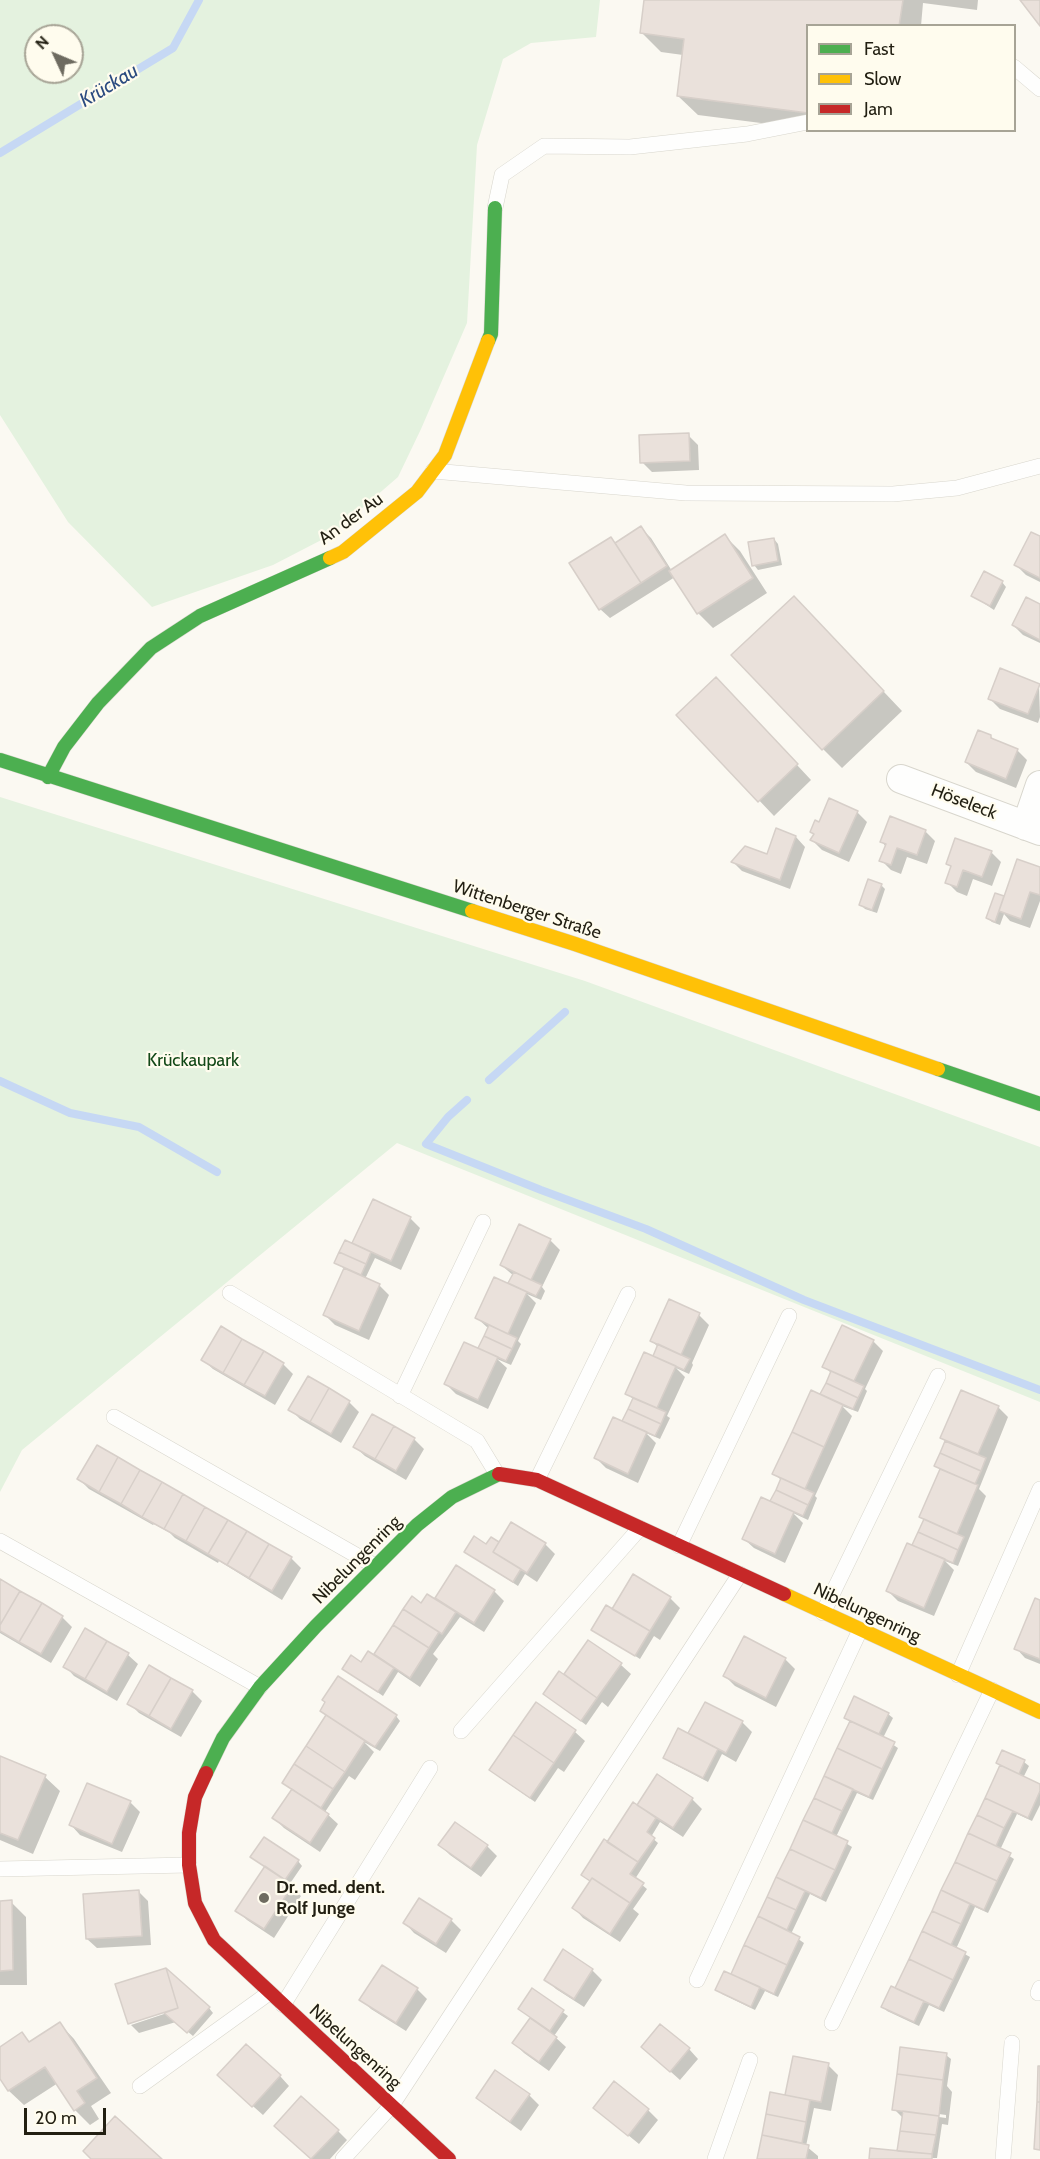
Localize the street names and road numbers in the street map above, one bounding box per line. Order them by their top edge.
street label: An der Au [315,488,387,550]
street label: Höseleck [928,780,1000,824]
street label: Wittenberger Straße [450,876,604,944]
street label: Nibelungenring [308,1511,406,1609]
street label: Nibelungenring [810,1579,924,1647]
street label: Nibelungenring [305,2000,405,2094]

